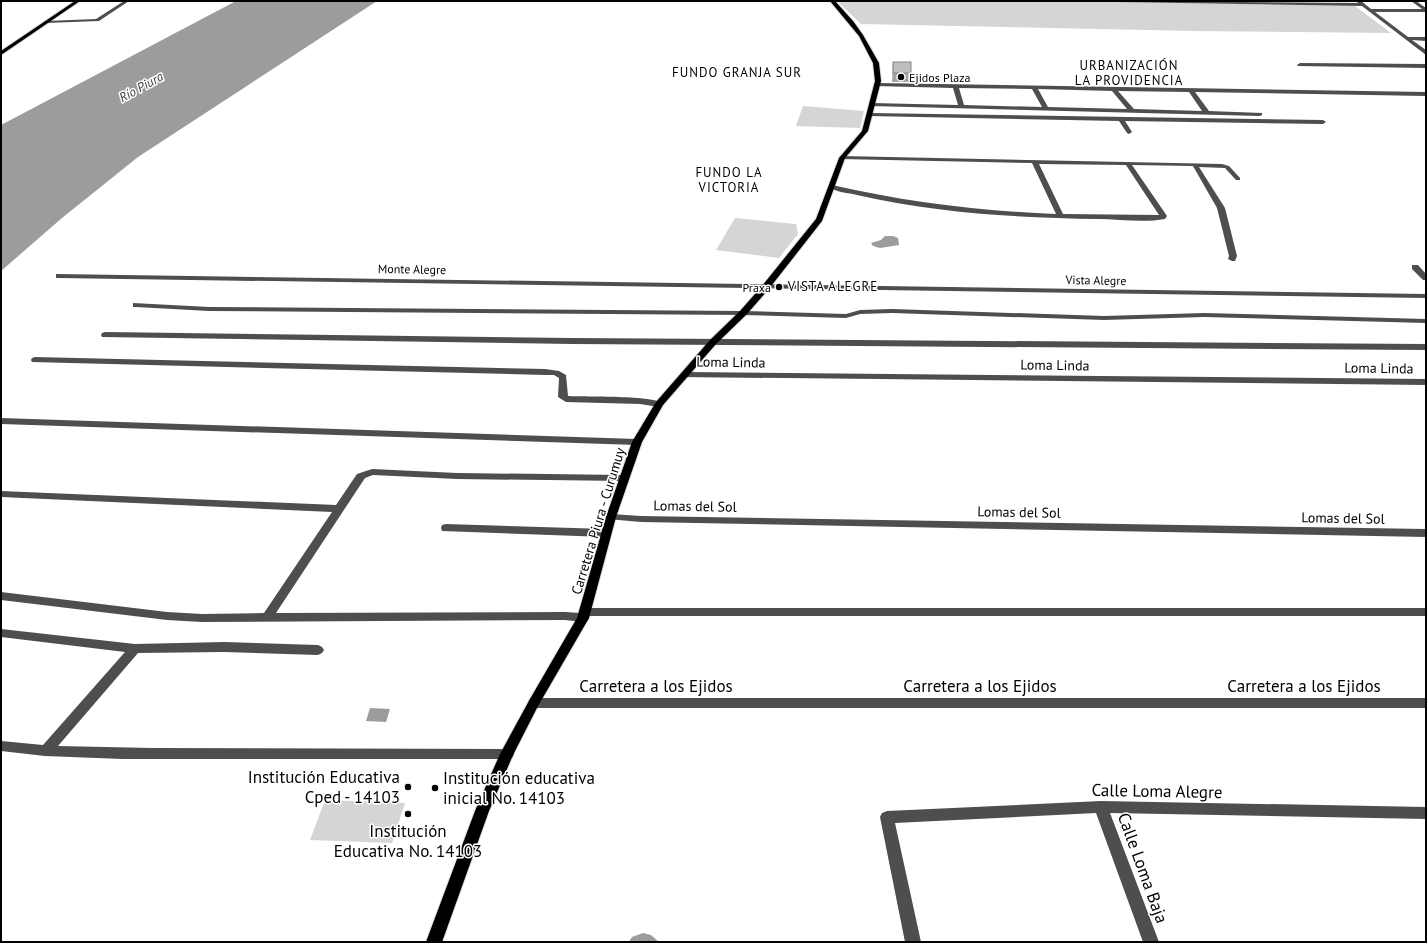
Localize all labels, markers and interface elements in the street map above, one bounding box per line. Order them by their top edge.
district label: URBANIZACIÓN LA PROVIDENCIA [1075,57,1183,89]
district label: FUNDO GRANJA SUR [672,64,802,81]
water label: Río Piura [116,68,167,106]
place label: Ejidos Plaza [909,70,971,85]
marker: Ejidos Plaza [896,72,906,82]
district label: FUNDO LA VICTORIA [695,164,763,196]
street label: Monte Alegre [378,261,446,277]
street label: Vista Alegre [1064,272,1127,288]
district label: VISTA ALEGRE [787,278,878,295]
place label: Praxa [743,280,771,295]
marker: Praxa [774,282,784,292]
street label: Loma Linda [696,352,766,372]
street label: Loma Linda [1020,355,1090,375]
street label: Loma Linda [1344,358,1414,378]
street label: Carretera Piura - Curumuy [567,445,629,597]
street label: Lomas del Sol [653,496,737,516]
street label: Lomas del Sol [977,502,1061,522]
street label: Lomas del Sol [1301,508,1385,528]
street label: Carretera a los Ejidos [579,675,733,697]
street label: Carretera a los Ejidos [903,675,1057,697]
street label: Carretera a los Ejidos [1227,675,1381,697]
place label: Institución Educativa Cped - 14103 [248,766,400,808]
place label: Institución educativa inicial No. 14103 [443,767,595,809]
street label: Calle Loma Alegre [1091,779,1223,803]
marker: Institución Educativa Cped - 14103 [403,782,413,792]
marker: Institución educativa inicial No. 14103 [430,783,440,793]
marker: Institución Educativa No. 14103 [403,809,413,819]
street label: Calle Loma Baja [1113,810,1173,926]
place label: Institución Educativa No. 14103 [334,820,482,862]

